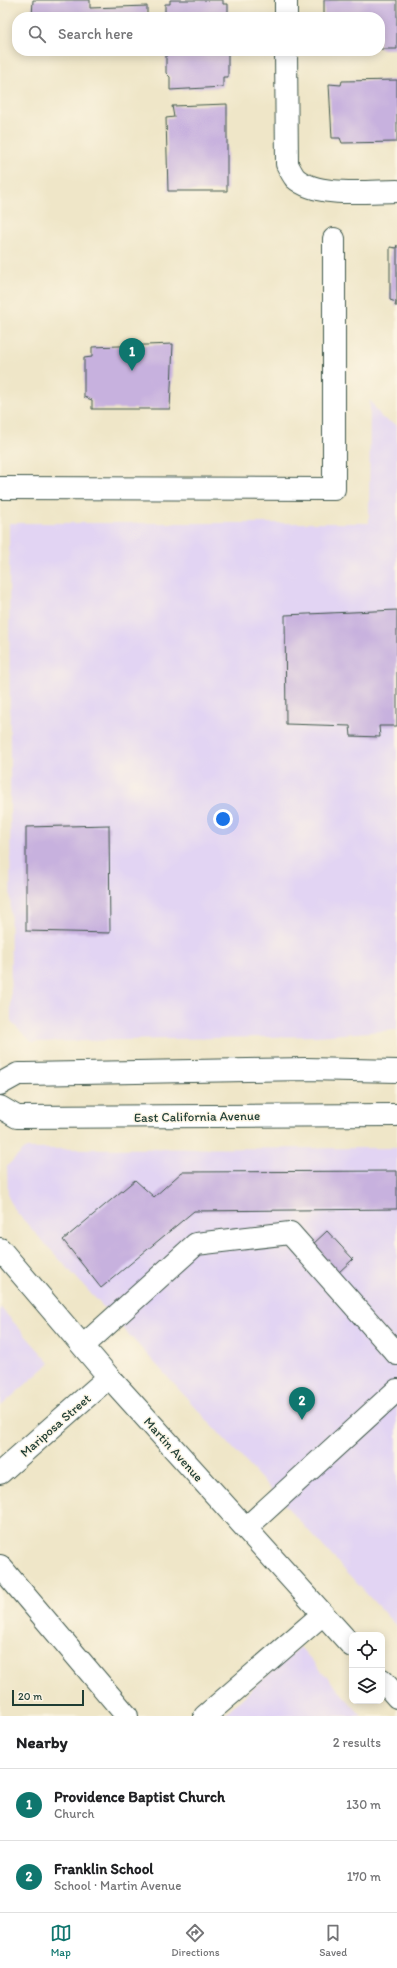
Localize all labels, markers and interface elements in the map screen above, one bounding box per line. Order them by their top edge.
search box [12,12,385,56]
icon: search [26,23,48,45]
text: Search here [58,25,133,43]
pin: 1 [119,338,145,371]
your location [213,809,233,829]
street label: East California Avenue [134,1108,260,1125]
pin: 2 [289,1387,315,1420]
street label: Mariposa Street [17,1391,94,1460]
street label: Martin Avenue [141,1414,206,1485]
map controls [349,1632,385,1704]
button: locate [349,1632,385,1668]
button: layers [349,1668,385,1704]
scale bar [12,1688,84,1707]
text: 20 m [18,1690,42,1703]
text: Nearby [16,1732,68,1752]
text: 2 results [333,1735,381,1750]
text: Providence Baptist Church [54,1788,225,1806]
text: 1 [26,1797,32,1812]
text: 130 m [346,1797,381,1812]
text: Church [54,1806,95,1821]
text: Franklin School [54,1860,154,1878]
text: 2 [26,1869,32,1884]
text: 170 m [347,1869,381,1884]
text: School · Martin Avenue [54,1878,181,1893]
tab: Map [50,1922,72,1959]
tab: Directions [171,1922,220,1959]
tab: Saved [319,1922,347,1959]

